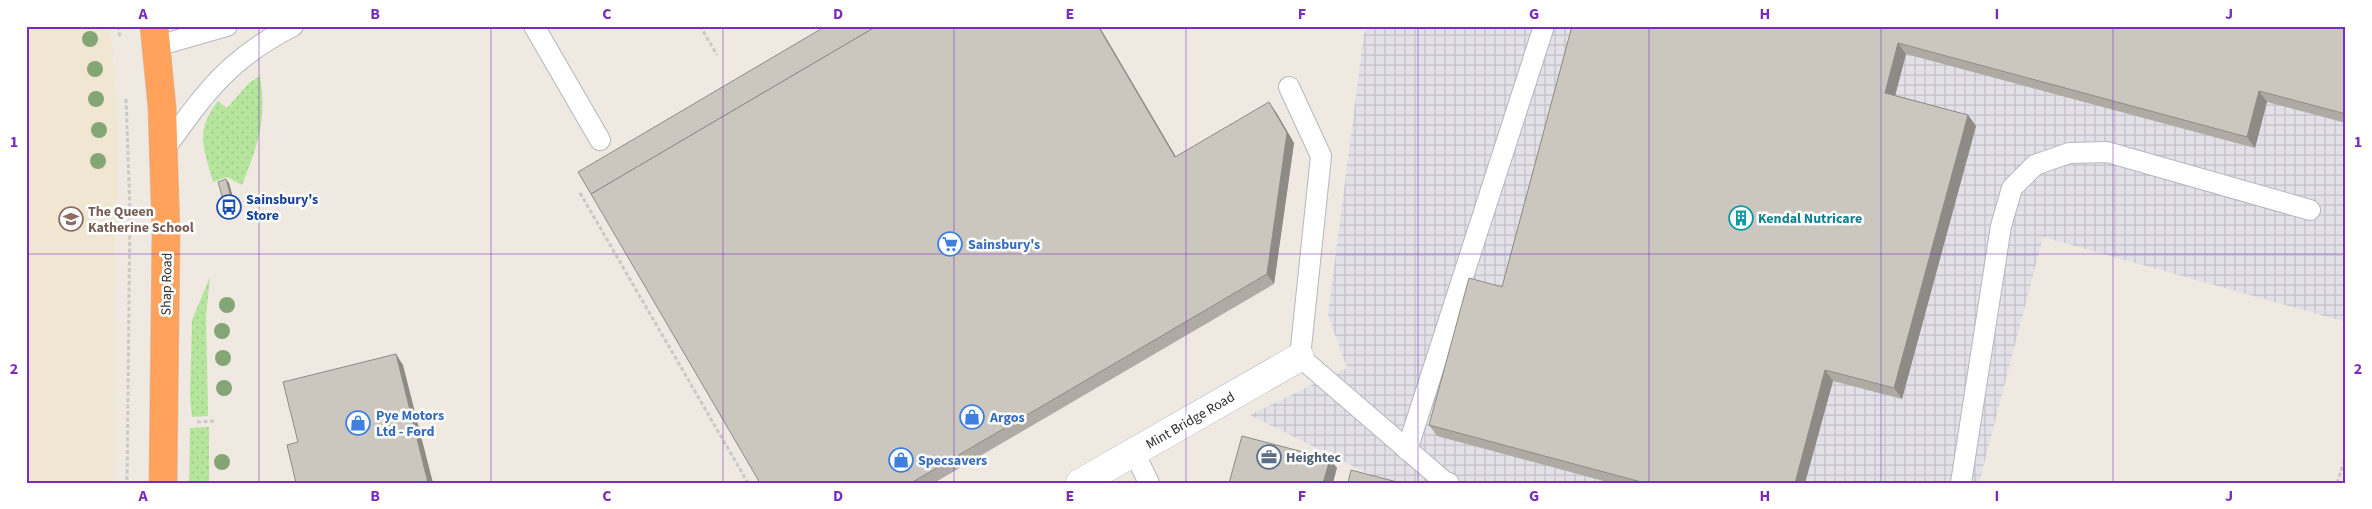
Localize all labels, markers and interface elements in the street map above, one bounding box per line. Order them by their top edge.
text: A [137,3,148,25]
text: B [370,3,380,25]
text: C [602,3,612,25]
text: D [833,3,843,25]
text: E [1066,3,1074,25]
text: F [1298,3,1306,25]
text: G [1529,3,1539,25]
text: H [1760,3,1770,25]
text: I [1995,3,1999,25]
text: J [2225,3,2233,25]
text: 1 [10,131,18,153]
text: 1 [2354,131,2362,153]
place label: Sainsbury's Store [246,190,318,226]
bus stop icon: Sainsbury's Store [216,194,242,220]
place label: The Queen Katherine School [88,202,194,238]
building icon: Kendal Nutricare [1728,205,1754,231]
school or university icon: The Queen Katherine School [58,206,84,232]
place label: Kendal Nutricare [1758,209,1862,229]
supermarket icon: Sainsbury's [937,231,963,257]
place label: Sainsbury's [968,235,1040,255]
street label: Shap Road [156,252,178,316]
text: 2 [10,358,18,380]
text: 2 [2354,358,2362,380]
street label: Mint Bridge Road [1142,387,1239,454]
shop icon: Argos [959,404,985,430]
place label: Pye Motors Ltd - Ford [376,406,444,442]
place label: Argos [989,408,1025,428]
shop icon: Pye Motors Ltd - Ford [345,410,371,436]
office icon: Heightec [1256,444,1282,470]
shop icon: Specsavers [888,447,914,473]
place label: Heightec [1286,448,1341,468]
place label: Specsavers [918,451,987,471]
text: A [137,485,148,507]
text: B [370,485,380,507]
text: C [602,485,612,507]
text: D [833,485,843,507]
text: E [1066,485,1074,507]
text: F [1298,485,1306,507]
text: G [1529,485,1539,507]
text: H [1760,485,1770,507]
text: I [1995,485,1999,507]
text: J [2225,485,2233,507]

